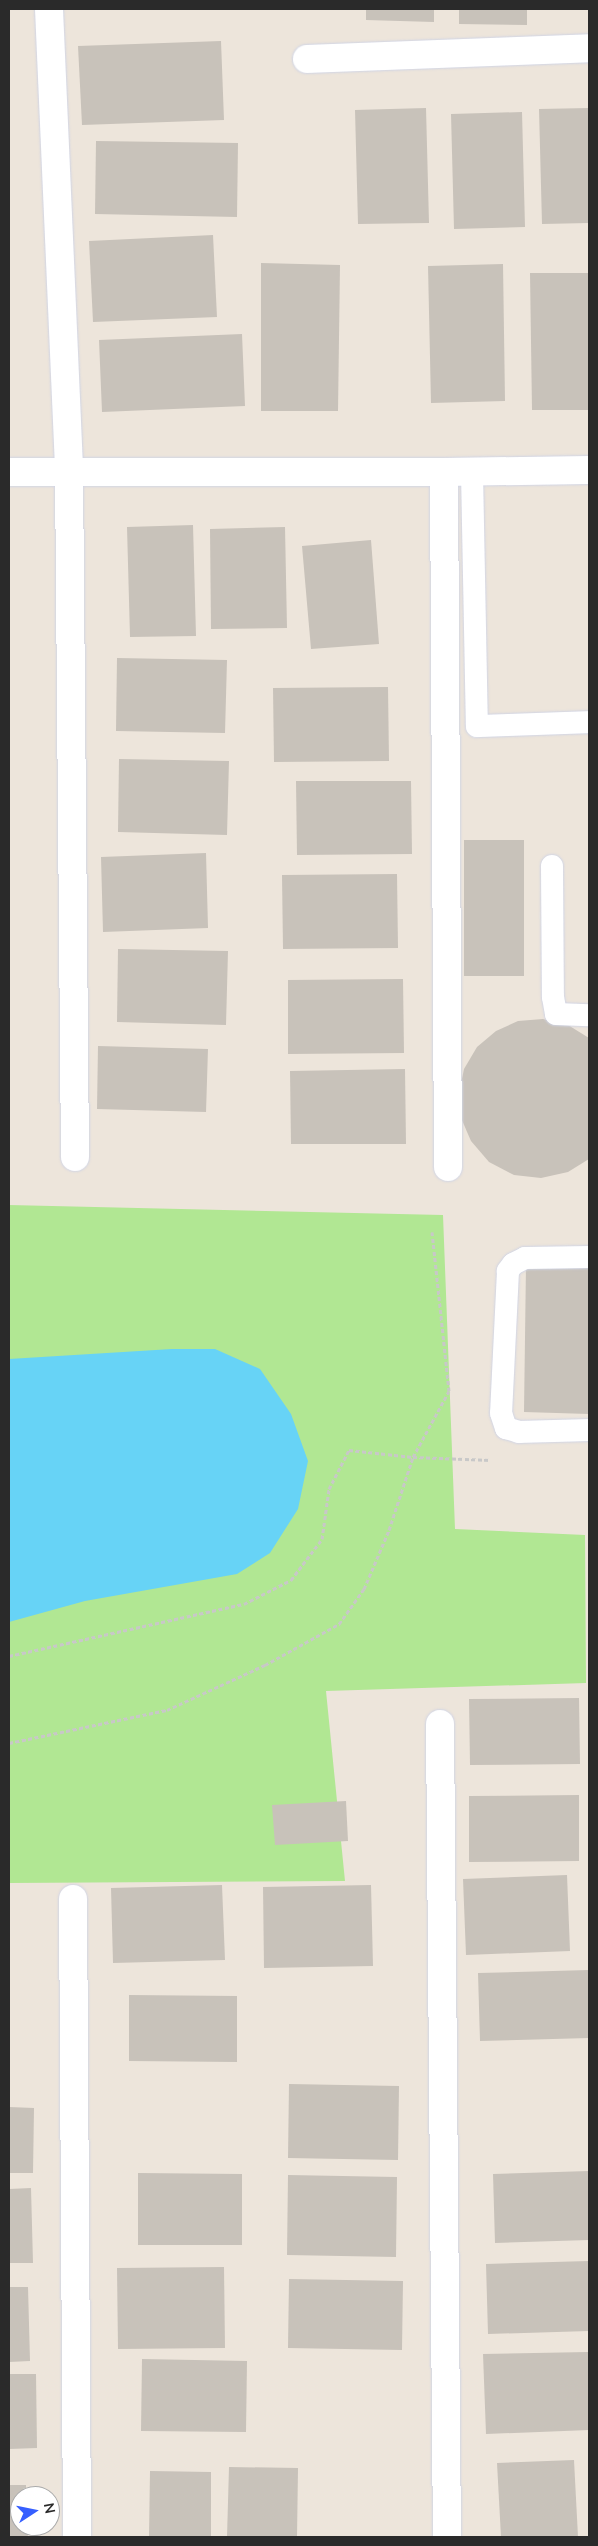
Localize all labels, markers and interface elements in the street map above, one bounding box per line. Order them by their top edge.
north arrow [10,2486,60,2536]
text: N [39,2501,60,2515]

